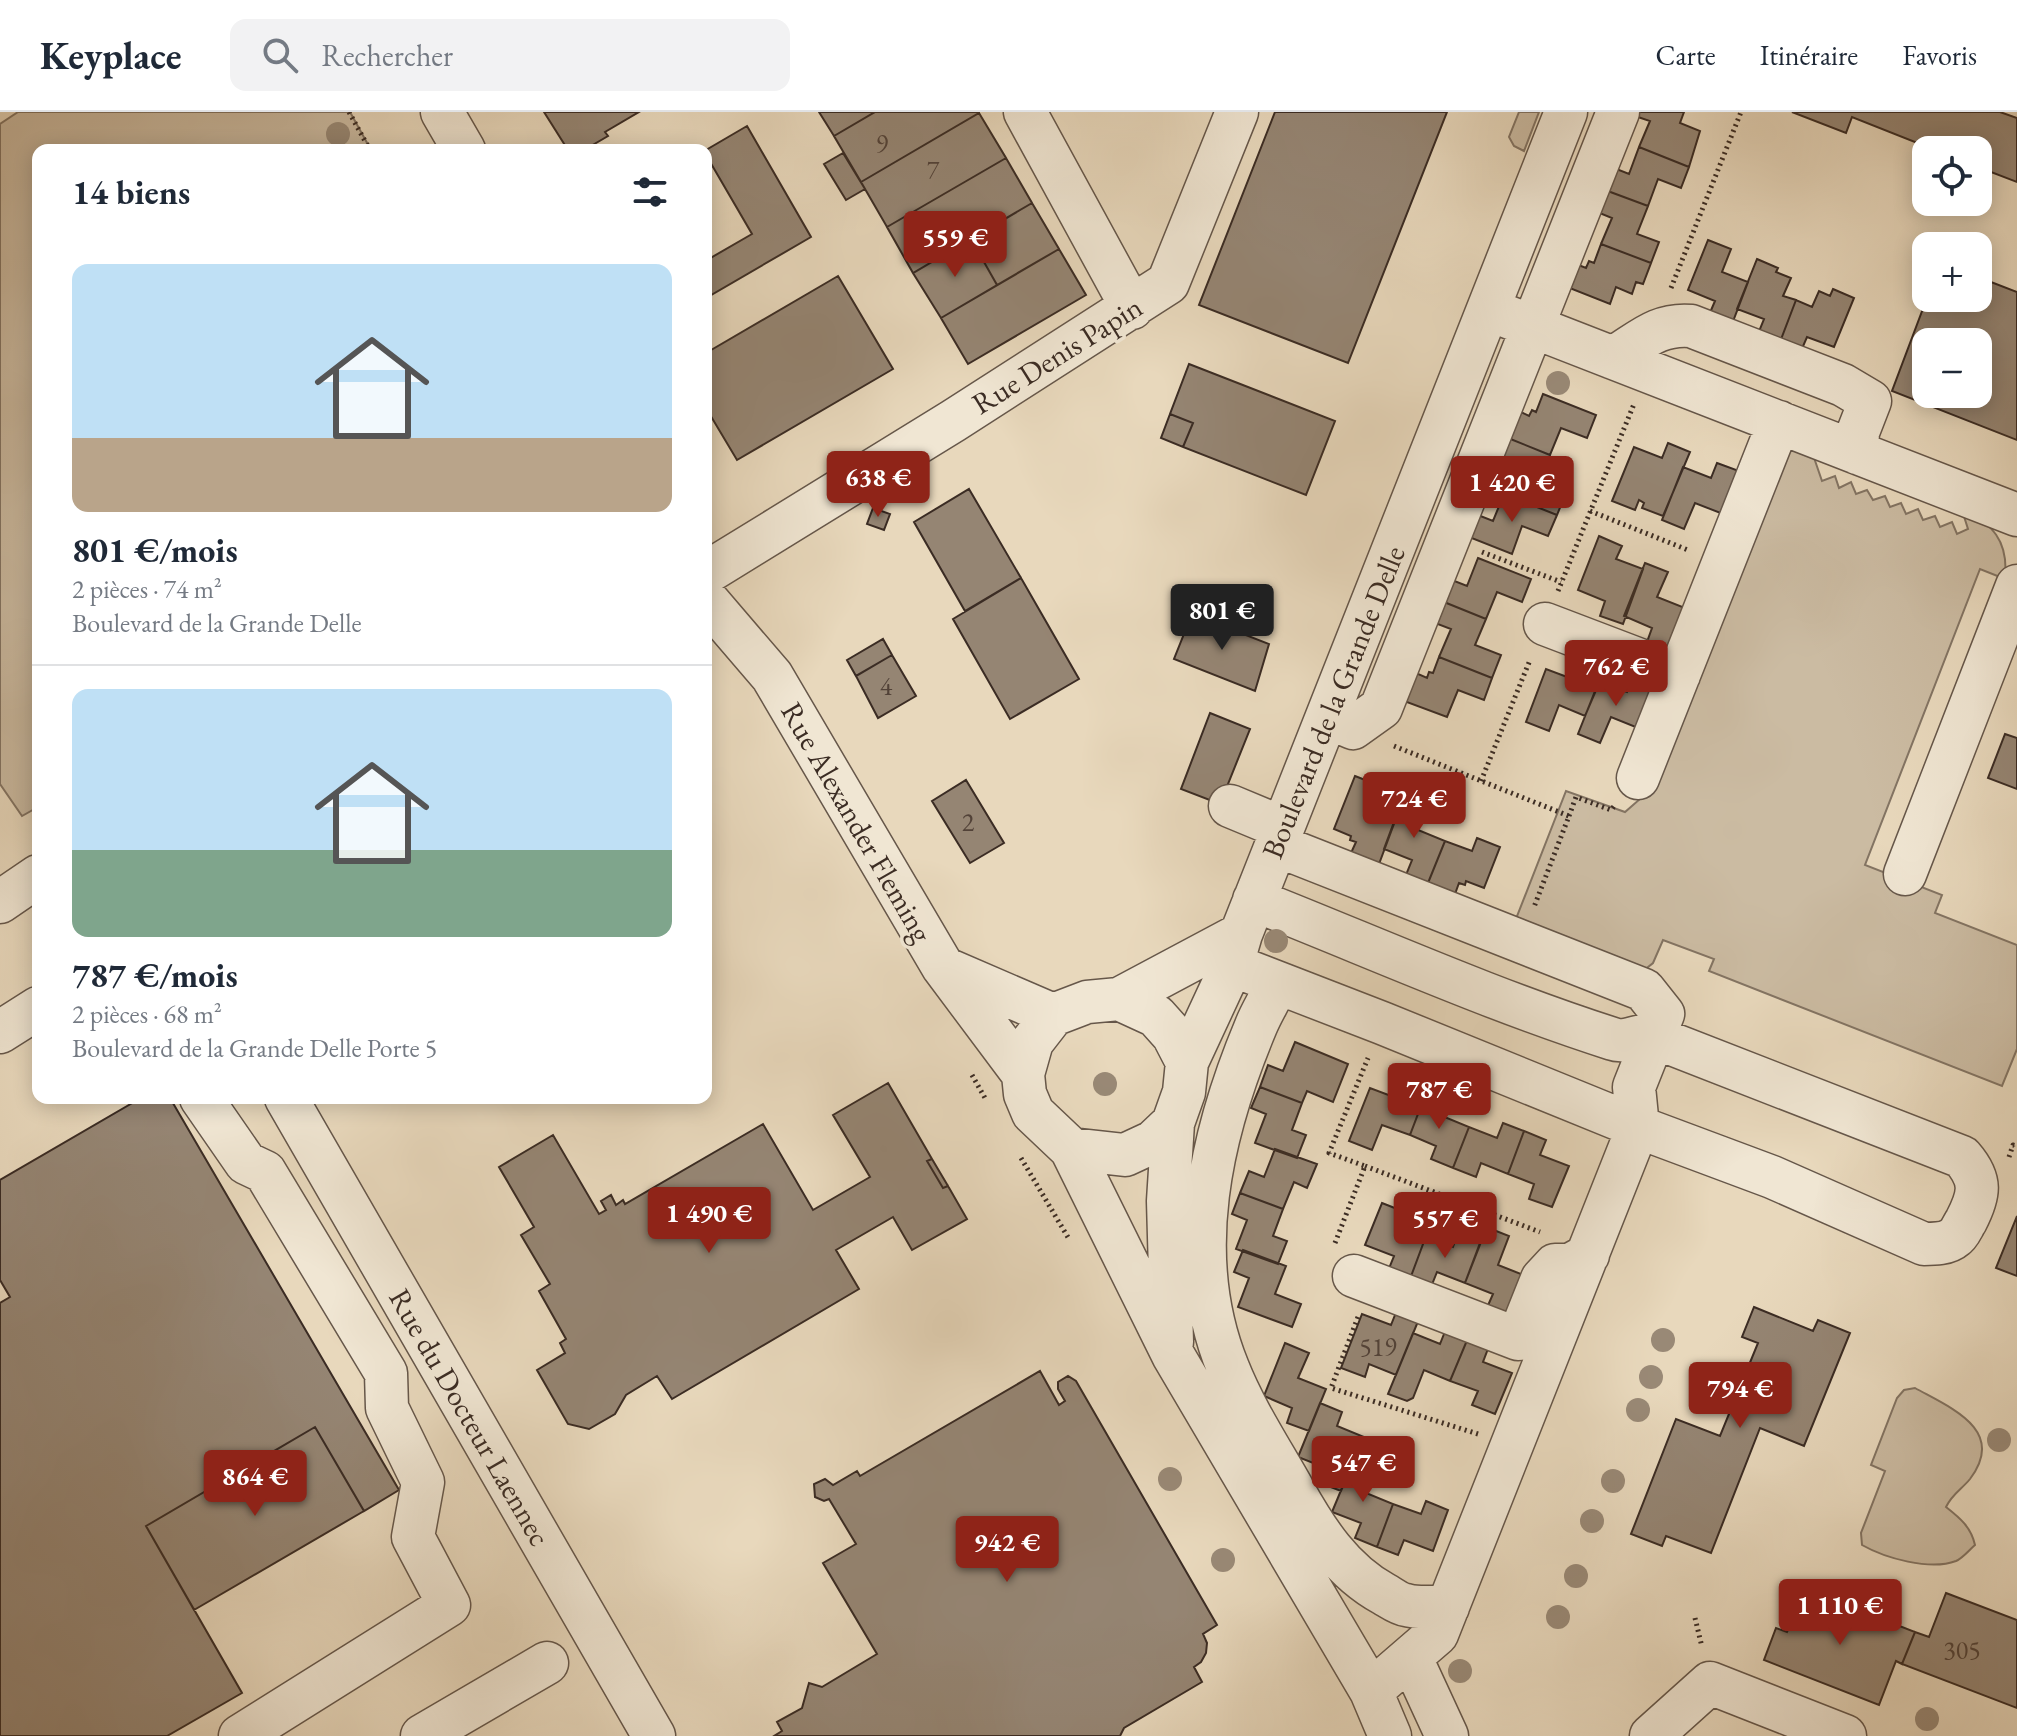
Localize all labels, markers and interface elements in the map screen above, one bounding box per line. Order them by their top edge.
search box [230,19,790,91]
text: Keyplace [40,31,182,80]
icon: search [258,33,302,77]
text: Rechercher [322,36,453,75]
text: Carte [1656,37,1716,73]
text: Itinéraire [1760,37,1858,73]
text: Favoris [1902,37,1977,73]
house number: 9 [876,127,889,161]
map controls [1912,136,1992,408]
button: locate [1912,136,1992,216]
house number: 7 [927,153,940,187]
text: 14 biens [72,170,190,214]
icon: filters [628,170,672,214]
pin: 559 € [899,211,1011,279]
text: 559 € [922,220,988,254]
button: + [1912,232,1992,312]
street label: Rue Denis Papin [964,287,1150,423]
icon: home [300,316,444,460]
button: − [1912,328,1992,408]
pin: 638 € [822,451,934,519]
pin: 1 420 € [1438,456,1586,524]
text: 638 € [845,460,911,494]
text: 1 420 € [1469,465,1555,499]
text: 801 €/mois [72,528,238,572]
street label: Boulevard de la Grande Delle [1252,540,1414,864]
text: 2 pièces · 74 m² [72,572,222,606]
pin: 801 € [1166,584,1278,652]
text: 801 € [1189,593,1255,627]
text: Boulevard de la Grande Delle [72,606,362,640]
pin: 762 € [1560,640,1672,708]
text: 762 € [1583,649,1649,683]
house number: 4 [880,669,893,703]
street label: Rue Alexander Fleming [772,695,942,950]
icon: home [300,741,444,885]
pin: 724 € [1358,772,1470,840]
text: 724 € [1381,781,1447,815]
house number: 2 [962,805,975,839]
text: 787 €/mois [72,953,238,997]
text: 2 pièces · 68 m² [72,997,222,1031]
text: Boulevard de la Grande Delle Porte 5 [72,1031,437,1065]
pin: 787 € [1383,1063,1495,1131]
text: 787 € [1406,1072,1472,1106]
pin: 1 490 € [635,1187,783,1255]
pin: 557 € [1389,1192,1501,1260]
text: 1 490 € [666,1196,752,1230]
text: 557 € [1412,1201,1478,1235]
street label: Rue du Docteur Laennec [380,1281,560,1553]
house number: 519 [1359,1330,1397,1364]
pin: 794 € [1684,1362,1796,1430]
text: 794 € [1707,1371,1773,1405]
pin: 547 € [1307,1436,1419,1504]
text: 547 € [1330,1445,1396,1479]
pin: 864 € [199,1450,311,1518]
text: 864 € [222,1459,288,1493]
pin: 942 € [951,1516,1063,1584]
text: 942 € [974,1525,1040,1559]
pin: 1 110 € [1766,1579,1914,1647]
text: 1 110 € [1797,1588,1883,1622]
house number: 305 [1943,1633,1981,1667]

